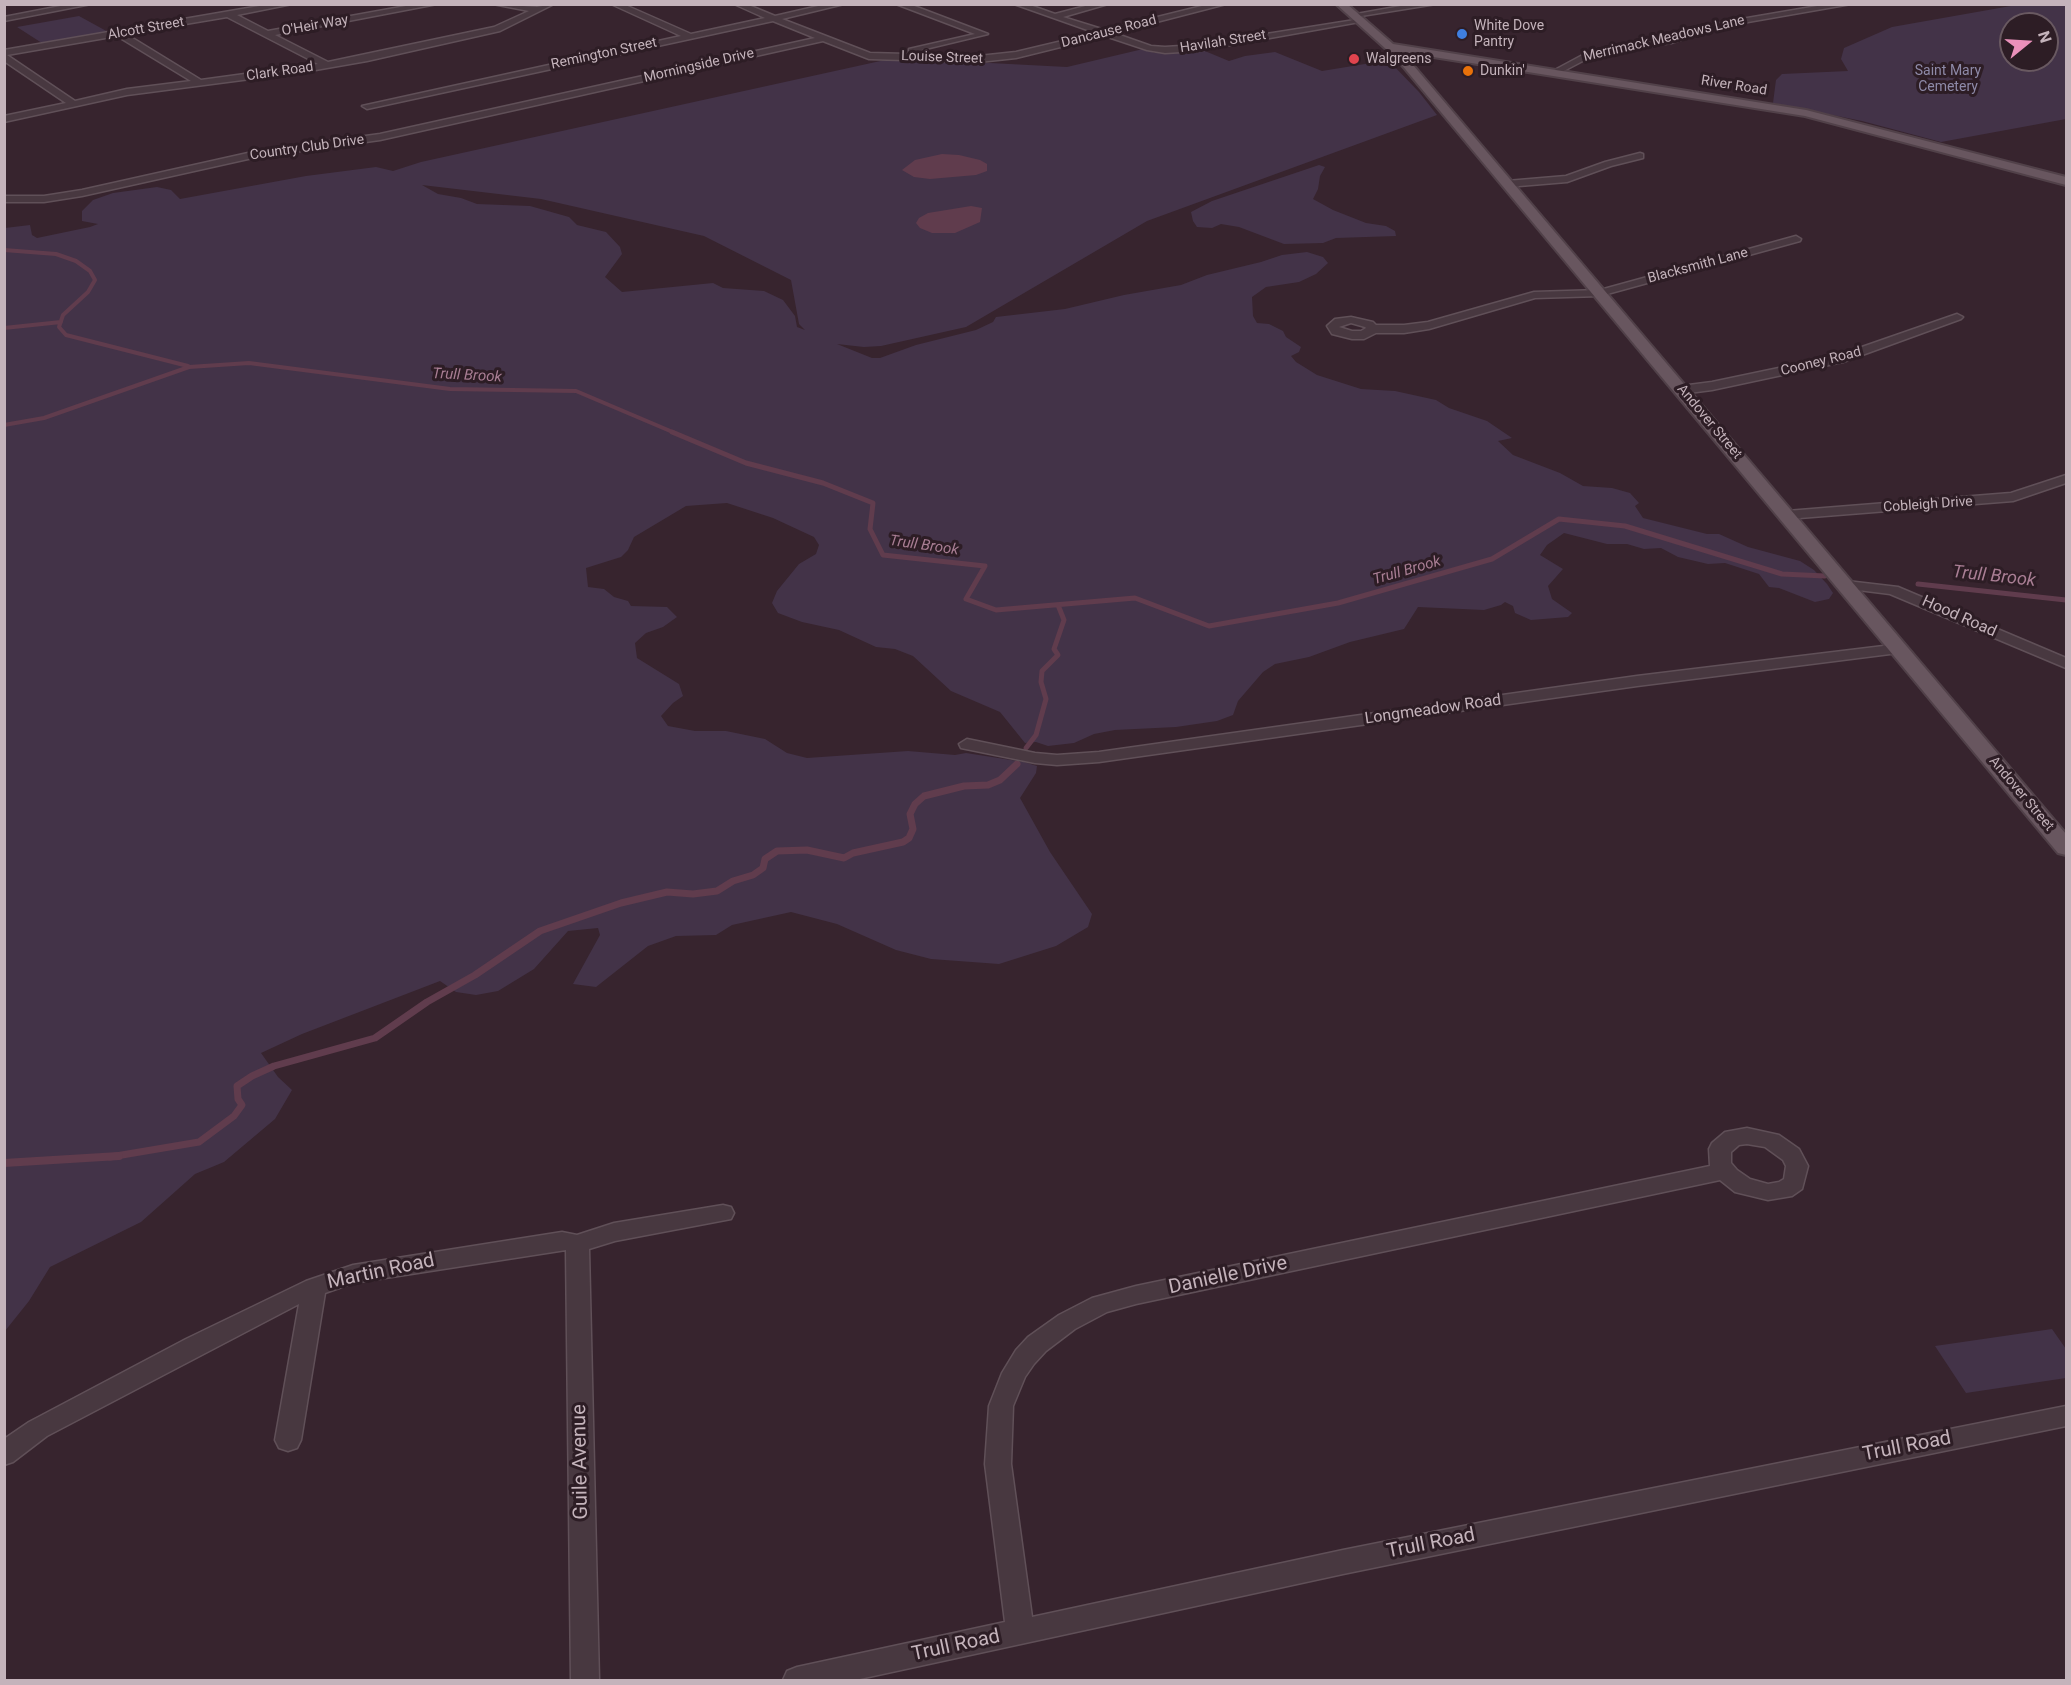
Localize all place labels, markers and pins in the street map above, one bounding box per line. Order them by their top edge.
place label: White Dove Pantry [1474,18,1544,50]
marker: White Dove Pantry [1455,27,1469,41]
place label: Walgreens [1366,51,1431,67]
marker: Walgreens [1347,52,1361,66]
place label: Dunkin' [1480,63,1525,79]
marker: Dunkin' [1461,64,1475,78]

